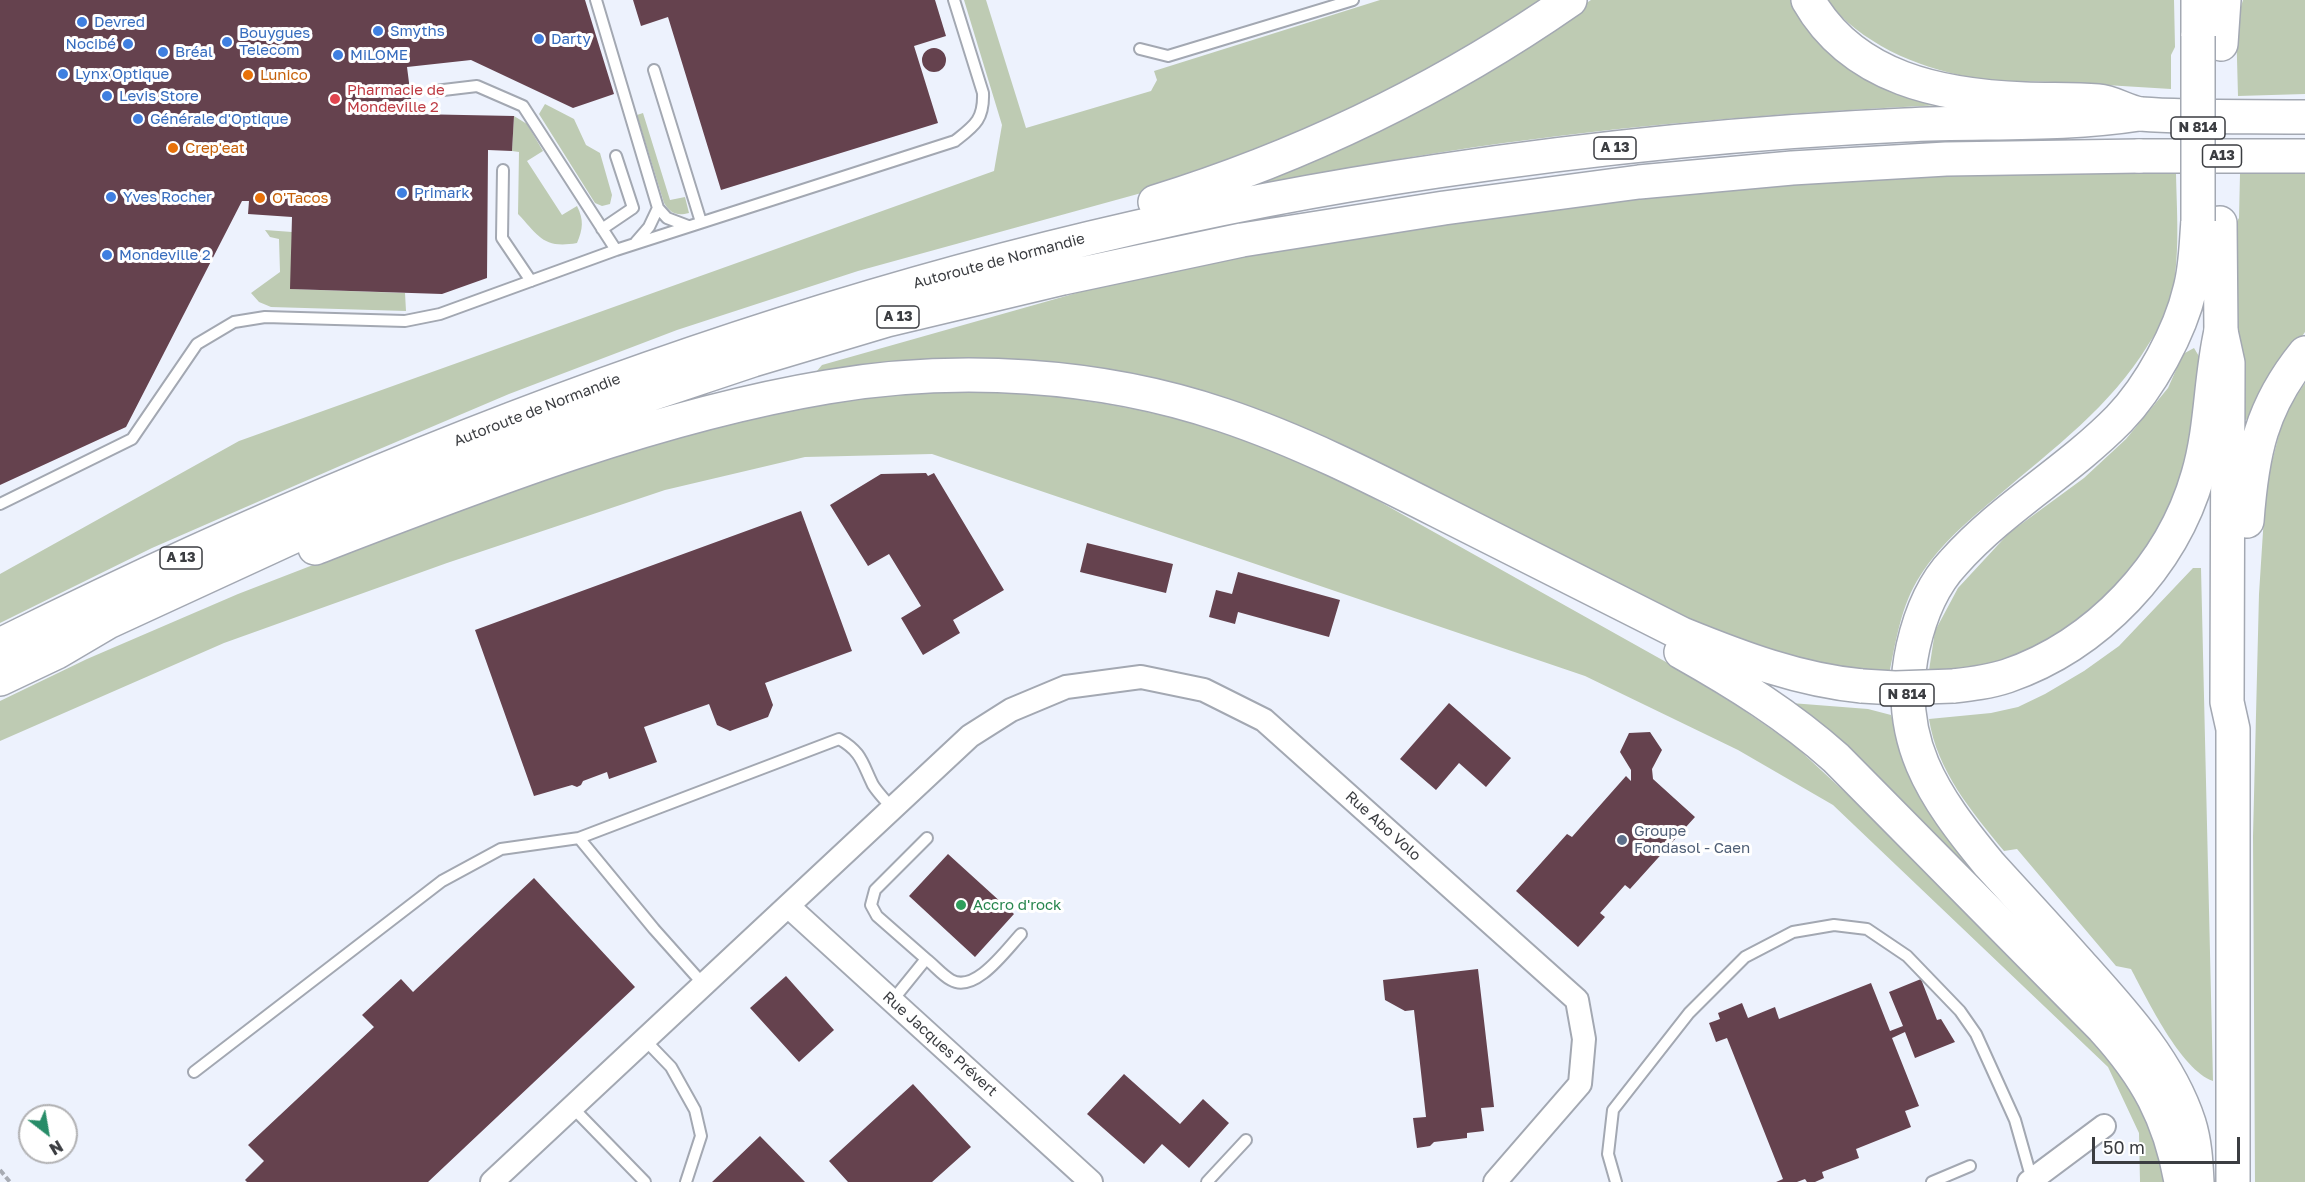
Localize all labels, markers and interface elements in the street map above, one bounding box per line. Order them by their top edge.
place label: Devred [94,13,145,31]
marker: Devred [75,15,89,29]
place label: Smyths [390,22,445,40]
place label: Bouygues Telecom [239,24,310,59]
marker: Smyths [371,24,385,38]
place label: Darty [551,30,591,48]
marker: Darty [532,32,546,46]
place label: Nocibé [65,35,116,53]
marker: Bouygues Telecom [220,35,234,49]
marker: Nocibé [121,37,135,51]
place label: Bréal [175,43,213,61]
marker: Bréal [156,45,170,59]
place label: MiLOME [350,46,408,64]
marker: MiLOME [331,48,345,62]
place label: Lynx Optique [75,65,169,83]
place label: Lunico [260,66,308,84]
marker: Lynx Optique [56,67,70,81]
marker: Lunico [241,68,255,82]
place label: Pharmacie de Mondeville 2 [347,81,445,116]
place label: Levis Store [119,87,199,105]
marker: Levis Store [100,89,114,103]
marker: Pharmacie de Mondeville 2 [328,92,342,106]
place label: Générale d'Optique [150,110,288,128]
marker: Générale d'Optique [131,112,145,126]
road number: N 814 [2171,117,2225,139]
road number: A 13 [1594,137,1636,159]
place label: Crep'eat [185,139,245,157]
marker: Crep'eat [166,141,180,155]
road number: A13 [2202,145,2242,167]
place label: Primark [414,184,470,202]
marker: Primark [395,186,409,200]
place label: Yves Rocher [123,188,212,206]
place label: O'Tacos [272,189,328,207]
marker: Yves Rocher [104,190,118,204]
marker: O'Tacos [253,191,267,205]
street label: Autoroute de Normandie [911,229,1087,293]
place label: Mondeville 2 [119,246,211,264]
marker: Mondeville 2 [100,248,114,262]
road number: A 13 [877,306,919,328]
street label: Autoroute de Normandie [451,370,623,450]
road number: A 13 [160,547,202,569]
road number: N 814 [1880,684,1934,706]
street label: Rue Abo Volo [1342,787,1424,865]
place label: Groupe Fondasol - Caen [1634,822,1750,857]
marker: Groupe Fondasol - Caen [1615,833,1629,847]
place label: Accro d'rock [973,896,1062,914]
marker: Accro d'rock [954,898,968,912]
street label: Rue Jacques Prévert [879,988,1001,1100]
north arrow [18,1104,78,1164]
scale bar [2095,1125,2244,1163]
text: N [46,1136,67,1159]
text: 50 m [2103,1136,2145,1158]

